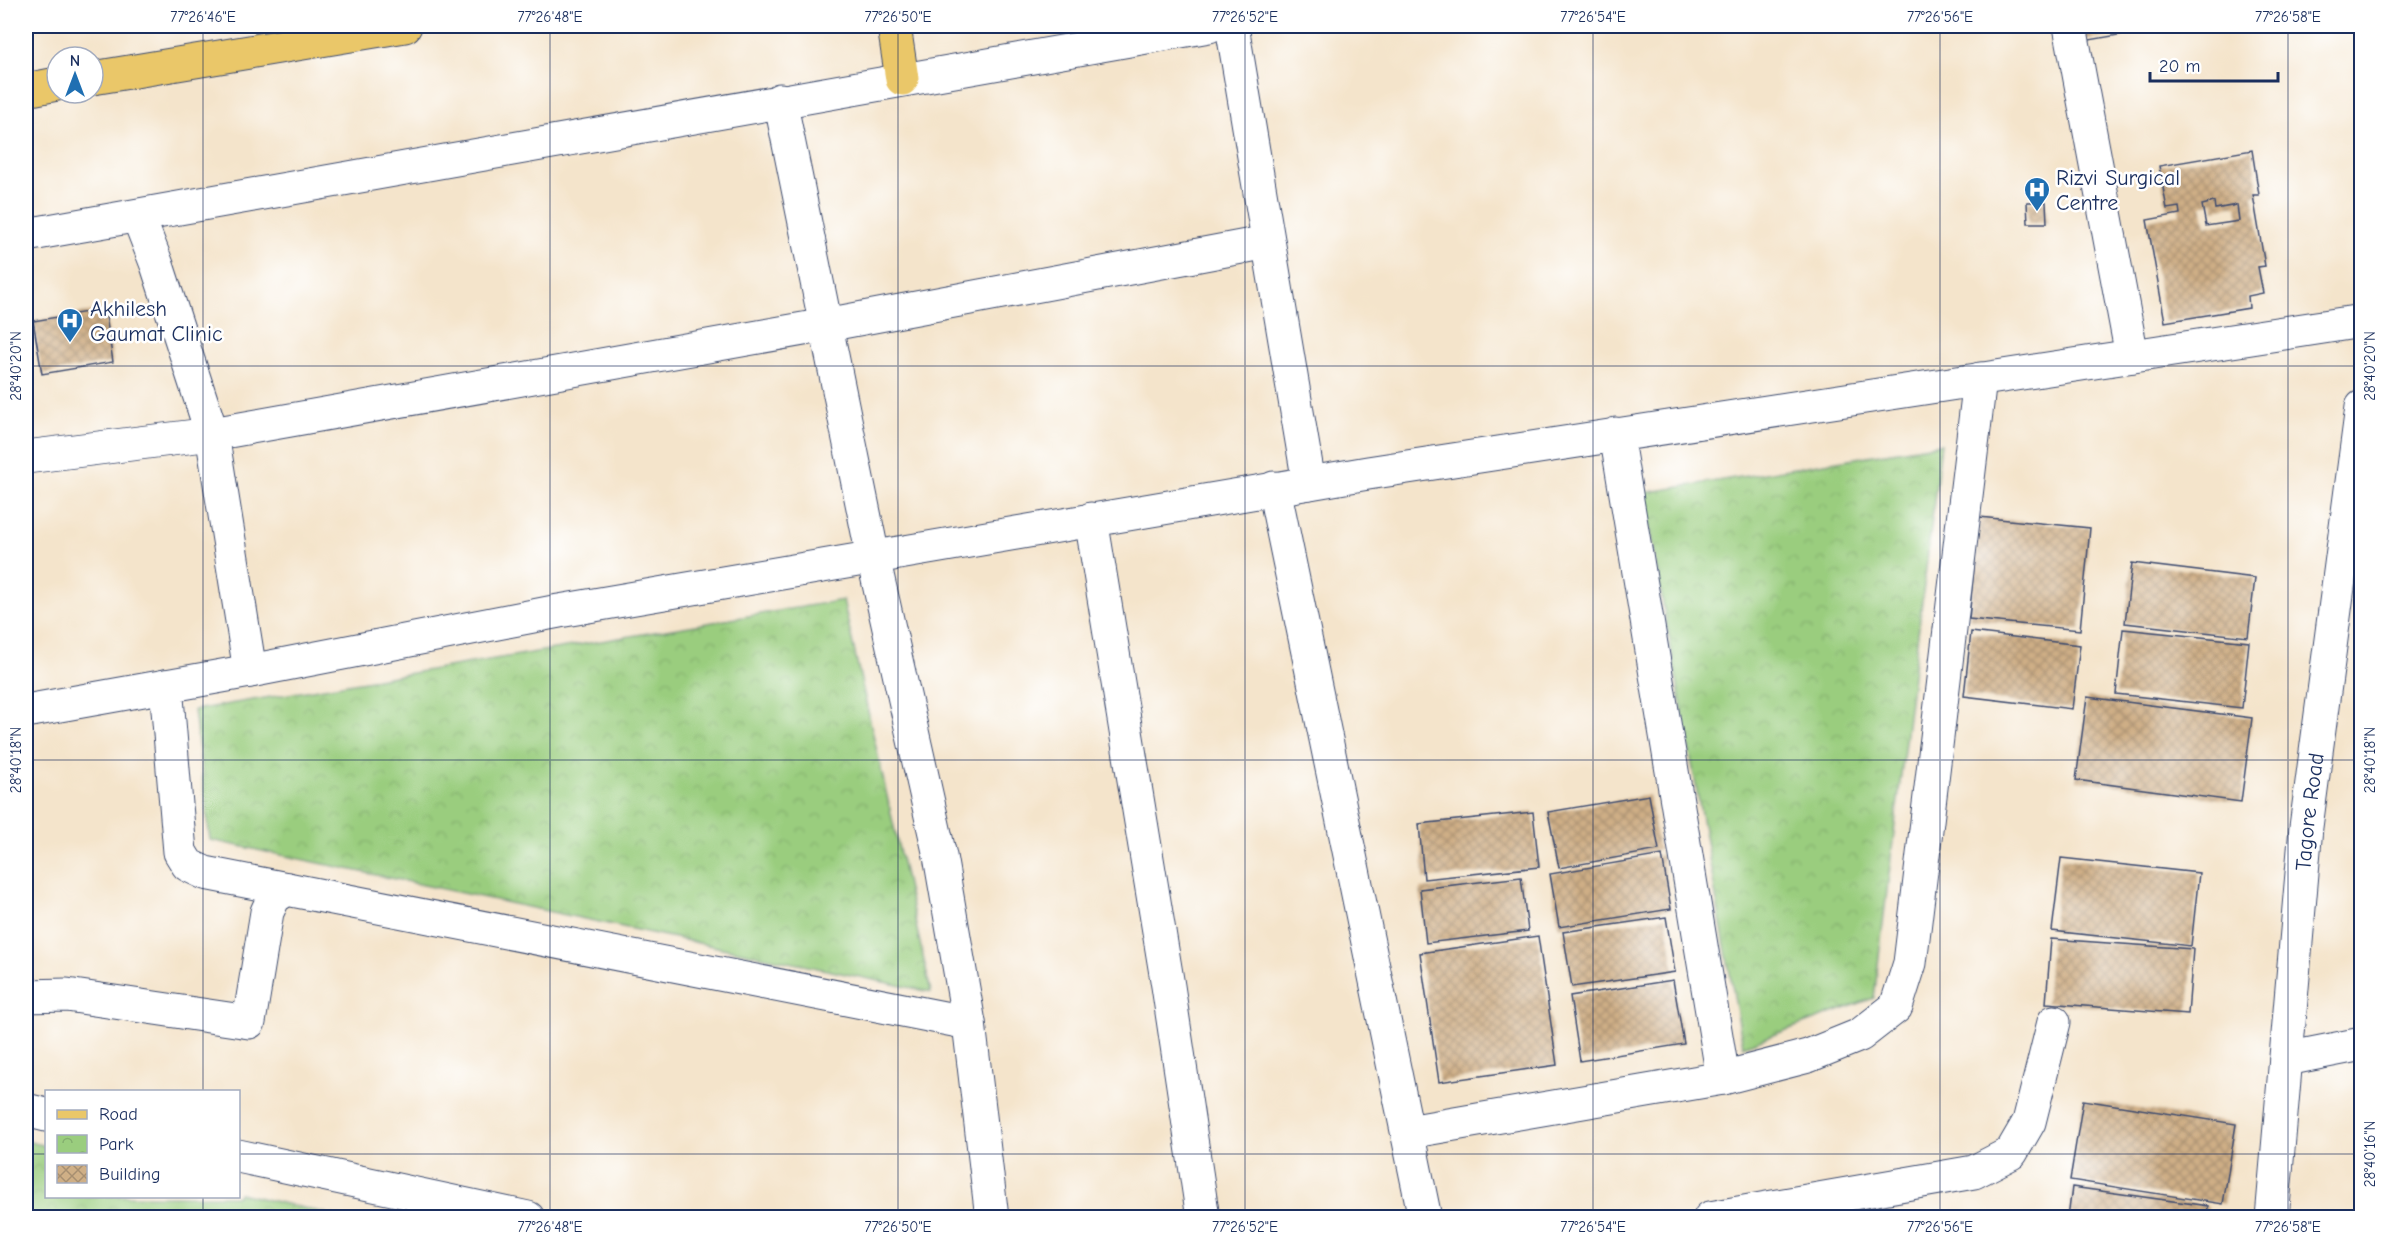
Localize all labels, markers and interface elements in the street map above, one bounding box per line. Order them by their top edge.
text: 77°26'46"E [170,8,236,26]
text: 77°26'48"E [518,8,582,26]
text: 77°26'50"E [864,8,932,26]
text: 77°26'52"E [1212,8,1278,26]
text: 77°26'54"E [1560,8,1626,26]
text: 77°26'56"E [1907,8,1973,26]
text: 77°26'58"E [2255,8,2321,26]
north arrow [45,45,105,105]
scale bar [2150,45,2278,83]
text: N [70,52,80,70]
text: 20 m [2159,56,2200,77]
place label: Rizvi Surgical Centre [2056,165,2180,216]
hospital icon: Rizvi Surgical Centre [2022,175,2052,213]
place label: Akhilesh Gaumat Clinic [90,296,223,347]
hospital icon: Akhilesh Gaumat Clinic [55,306,85,344]
text: 28°40'20"N [7,331,25,401]
text: 28°40'20"N [2361,331,2379,401]
text: 28°40'18"N [7,727,25,793]
text: 28°40'18"N [2361,727,2379,793]
street label: Tagore Road [2290,751,2330,872]
legend [45,1090,240,1198]
text: Road [99,1104,138,1125]
text: 28°40'16"N [2361,1121,2379,1187]
text: Park [99,1134,134,1155]
text: Building [99,1164,161,1185]
text: 77°26'48"E [518,1218,582,1236]
text: 77°26'50"E [864,1218,932,1236]
text: 77°26'52"E [1212,1218,1278,1236]
text: 77°26'54"E [1560,1218,1626,1236]
text: 77°26'56"E [1907,1218,1973,1236]
text: 77°26'58"E [2255,1218,2321,1236]

